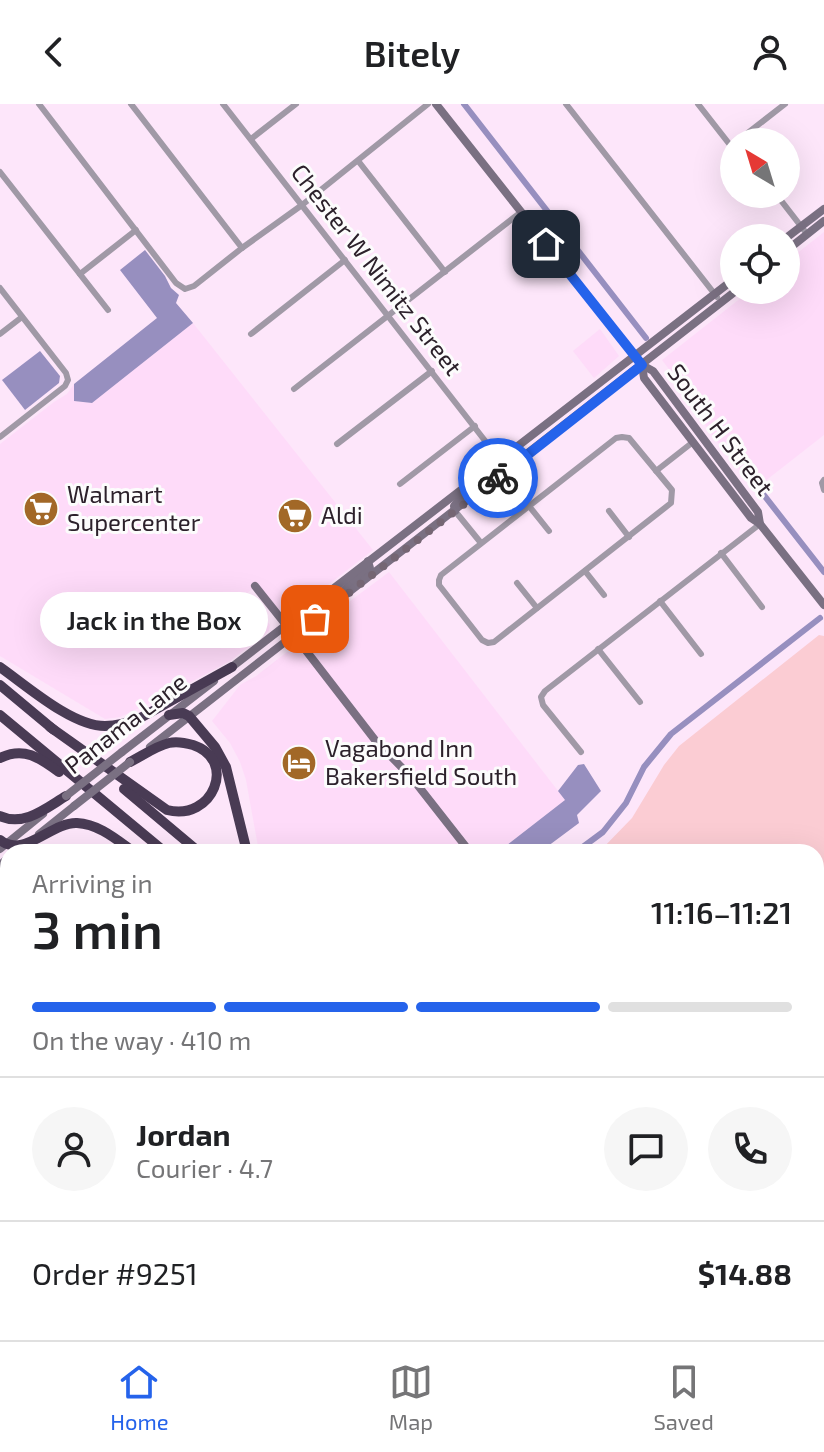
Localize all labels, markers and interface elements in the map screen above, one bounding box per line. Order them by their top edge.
icon: back [32,30,76,74]
icon: person [748,30,792,74]
text: Bitely [364,31,460,74]
north arrow [720,128,800,208]
map controls [720,128,800,304]
street label: Chester W Nimitz Street [286,158,469,380]
pin [512,210,580,278]
icon: home [524,222,568,266]
button: locate [720,224,800,304]
street label: South H Street [662,358,780,501]
courier [458,438,538,518]
icon: bike [476,456,520,500]
place label: Walmart Supercenter [67,479,201,536]
supermarket icon: Walmart Supercenter [22,490,60,528]
supermarket icon: Aldi [276,497,314,535]
place label: Aldi [321,500,363,529]
pin [281,585,349,653]
callout: Jack in the Box [39,591,267,647]
icon: bag [293,597,337,641]
text: Jack in the Box [66,604,242,635]
street label: Panama Lane [59,666,192,779]
place label: Vagabond Inn Bakersfield South [325,733,517,790]
hotel icon: Vagabond Inn Bakersfield South [280,744,318,782]
text: Arriving in [32,867,153,898]
text: 11:16–11:21 [651,894,792,930]
text: 3 min [32,897,163,959]
text: On the way · 410 m [32,1024,251,1055]
button: person [32,1107,116,1191]
button: chat [604,1107,688,1191]
button: phone [708,1107,792,1191]
text: Jordan [136,1116,231,1152]
text: Courier · 4.7 [136,1152,273,1183]
text: Order #9251 [32,1255,198,1291]
text: $14.88 [698,1255,792,1291]
tab: Home [110,1360,168,1434]
tab: Map [389,1360,433,1434]
tab: Saved [653,1360,714,1434]

